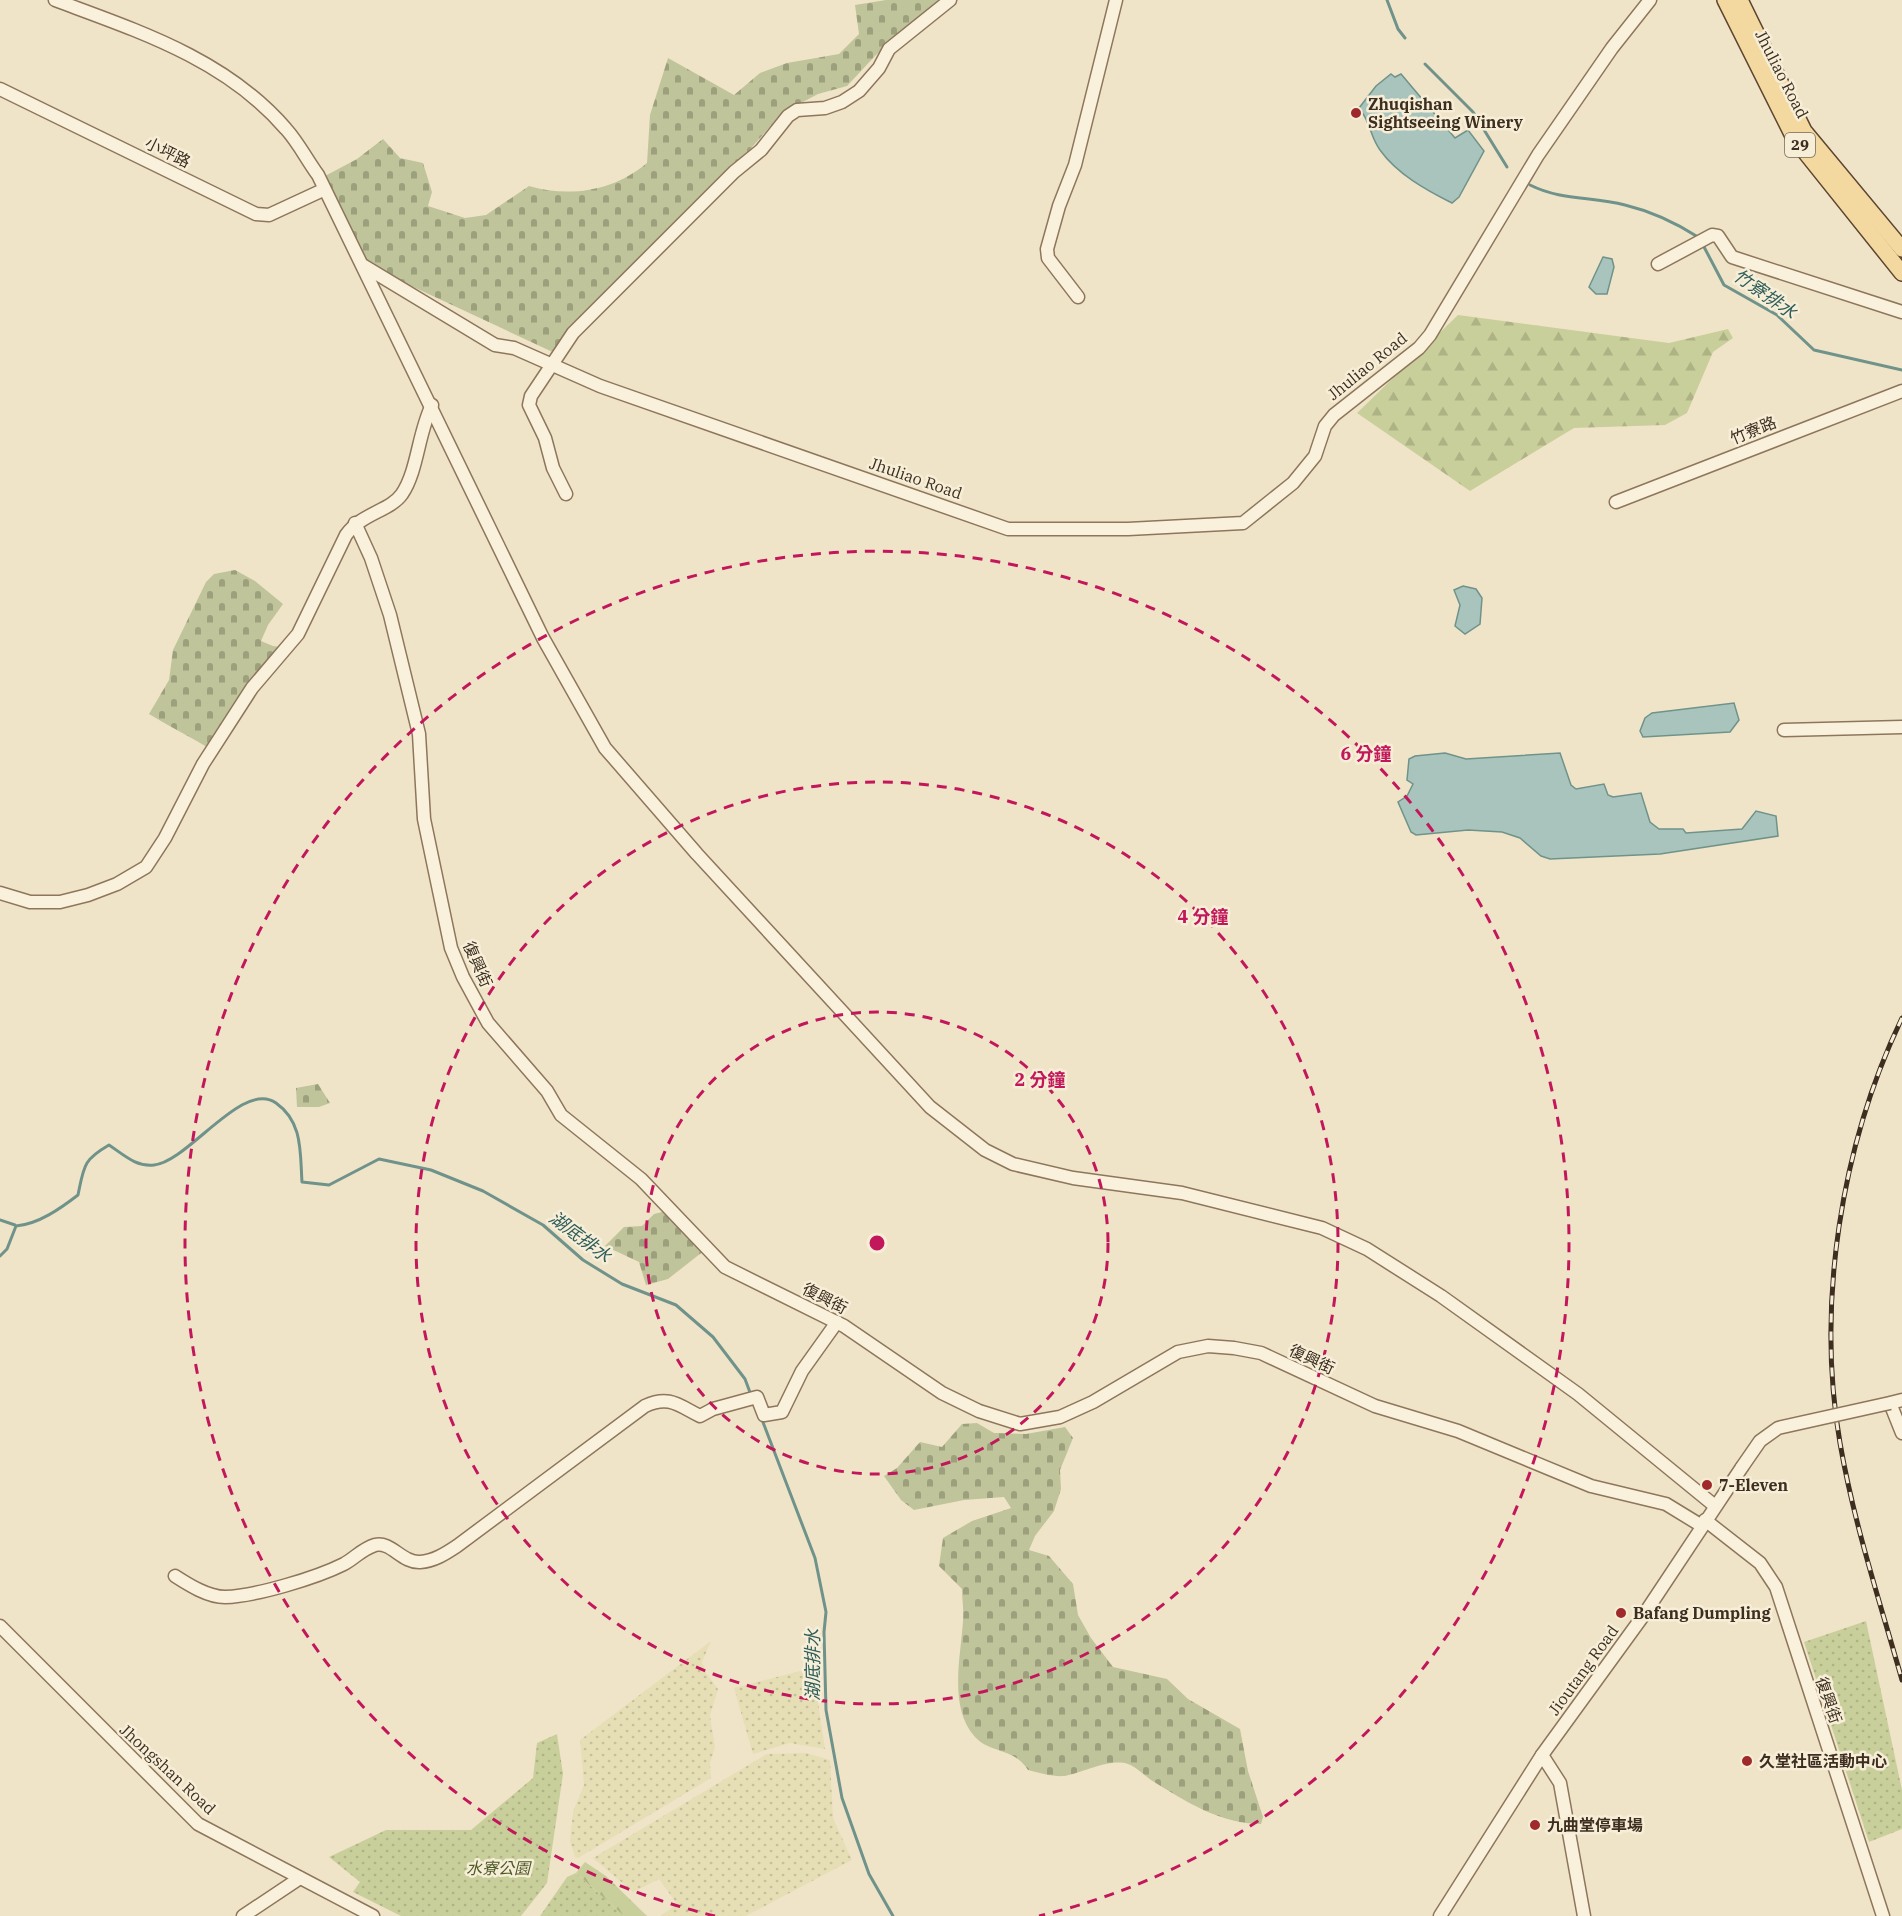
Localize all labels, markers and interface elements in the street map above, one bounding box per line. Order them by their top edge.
street label: Jhuliao Road [1751,26,1813,122]
place label: Zhuqishan Sightseeing Winery [1368,94,1524,132]
marker: Zhuqishan Sightseeing Winery [1349,106,1363,120]
street label: 小坪路 [142,132,194,172]
road number: 29 [1785,133,1815,157]
water label: 竹寮排水 [1729,264,1802,324]
street label: Jhuliao Road [1323,328,1411,404]
street label: 竹寮路 [1727,412,1779,448]
street label: Jhuliao Road [867,453,965,503]
text: 6 分鐘 [1341,742,1391,765]
text: 4 分鐘 [1178,905,1228,928]
street label: 復興街 [459,938,497,990]
text: 2 分鐘 [1015,1068,1065,1091]
water label: 湖底排水 [545,1206,617,1268]
centre of rings [867,1233,887,1253]
street label: 復興街 [799,1278,851,1318]
street label: 復興街 [1286,1340,1338,1378]
place label: 7-Eleven [1719,1475,1788,1495]
marker: 7-Eleven [1700,1478,1714,1492]
place label: Bafang Dumpling [1633,1603,1771,1623]
marker: Bafang Dumpling [1614,1606,1628,1620]
street label: Jioutang Road [1544,1621,1623,1719]
water label: 湖底排水 [801,1628,824,1701]
street label: 復興街 [1812,1674,1846,1726]
street label: Jhongshan Road [116,1719,220,1819]
place label: 久堂社區活動中心 [1759,1751,1887,1771]
marker: 久堂社區活動中心 [1740,1754,1754,1768]
place label: 九曲堂停車場 [1547,1815,1643,1835]
marker: 九曲堂停車場 [1528,1818,1542,1832]
park label: 水寮公園 [466,1858,532,1878]

